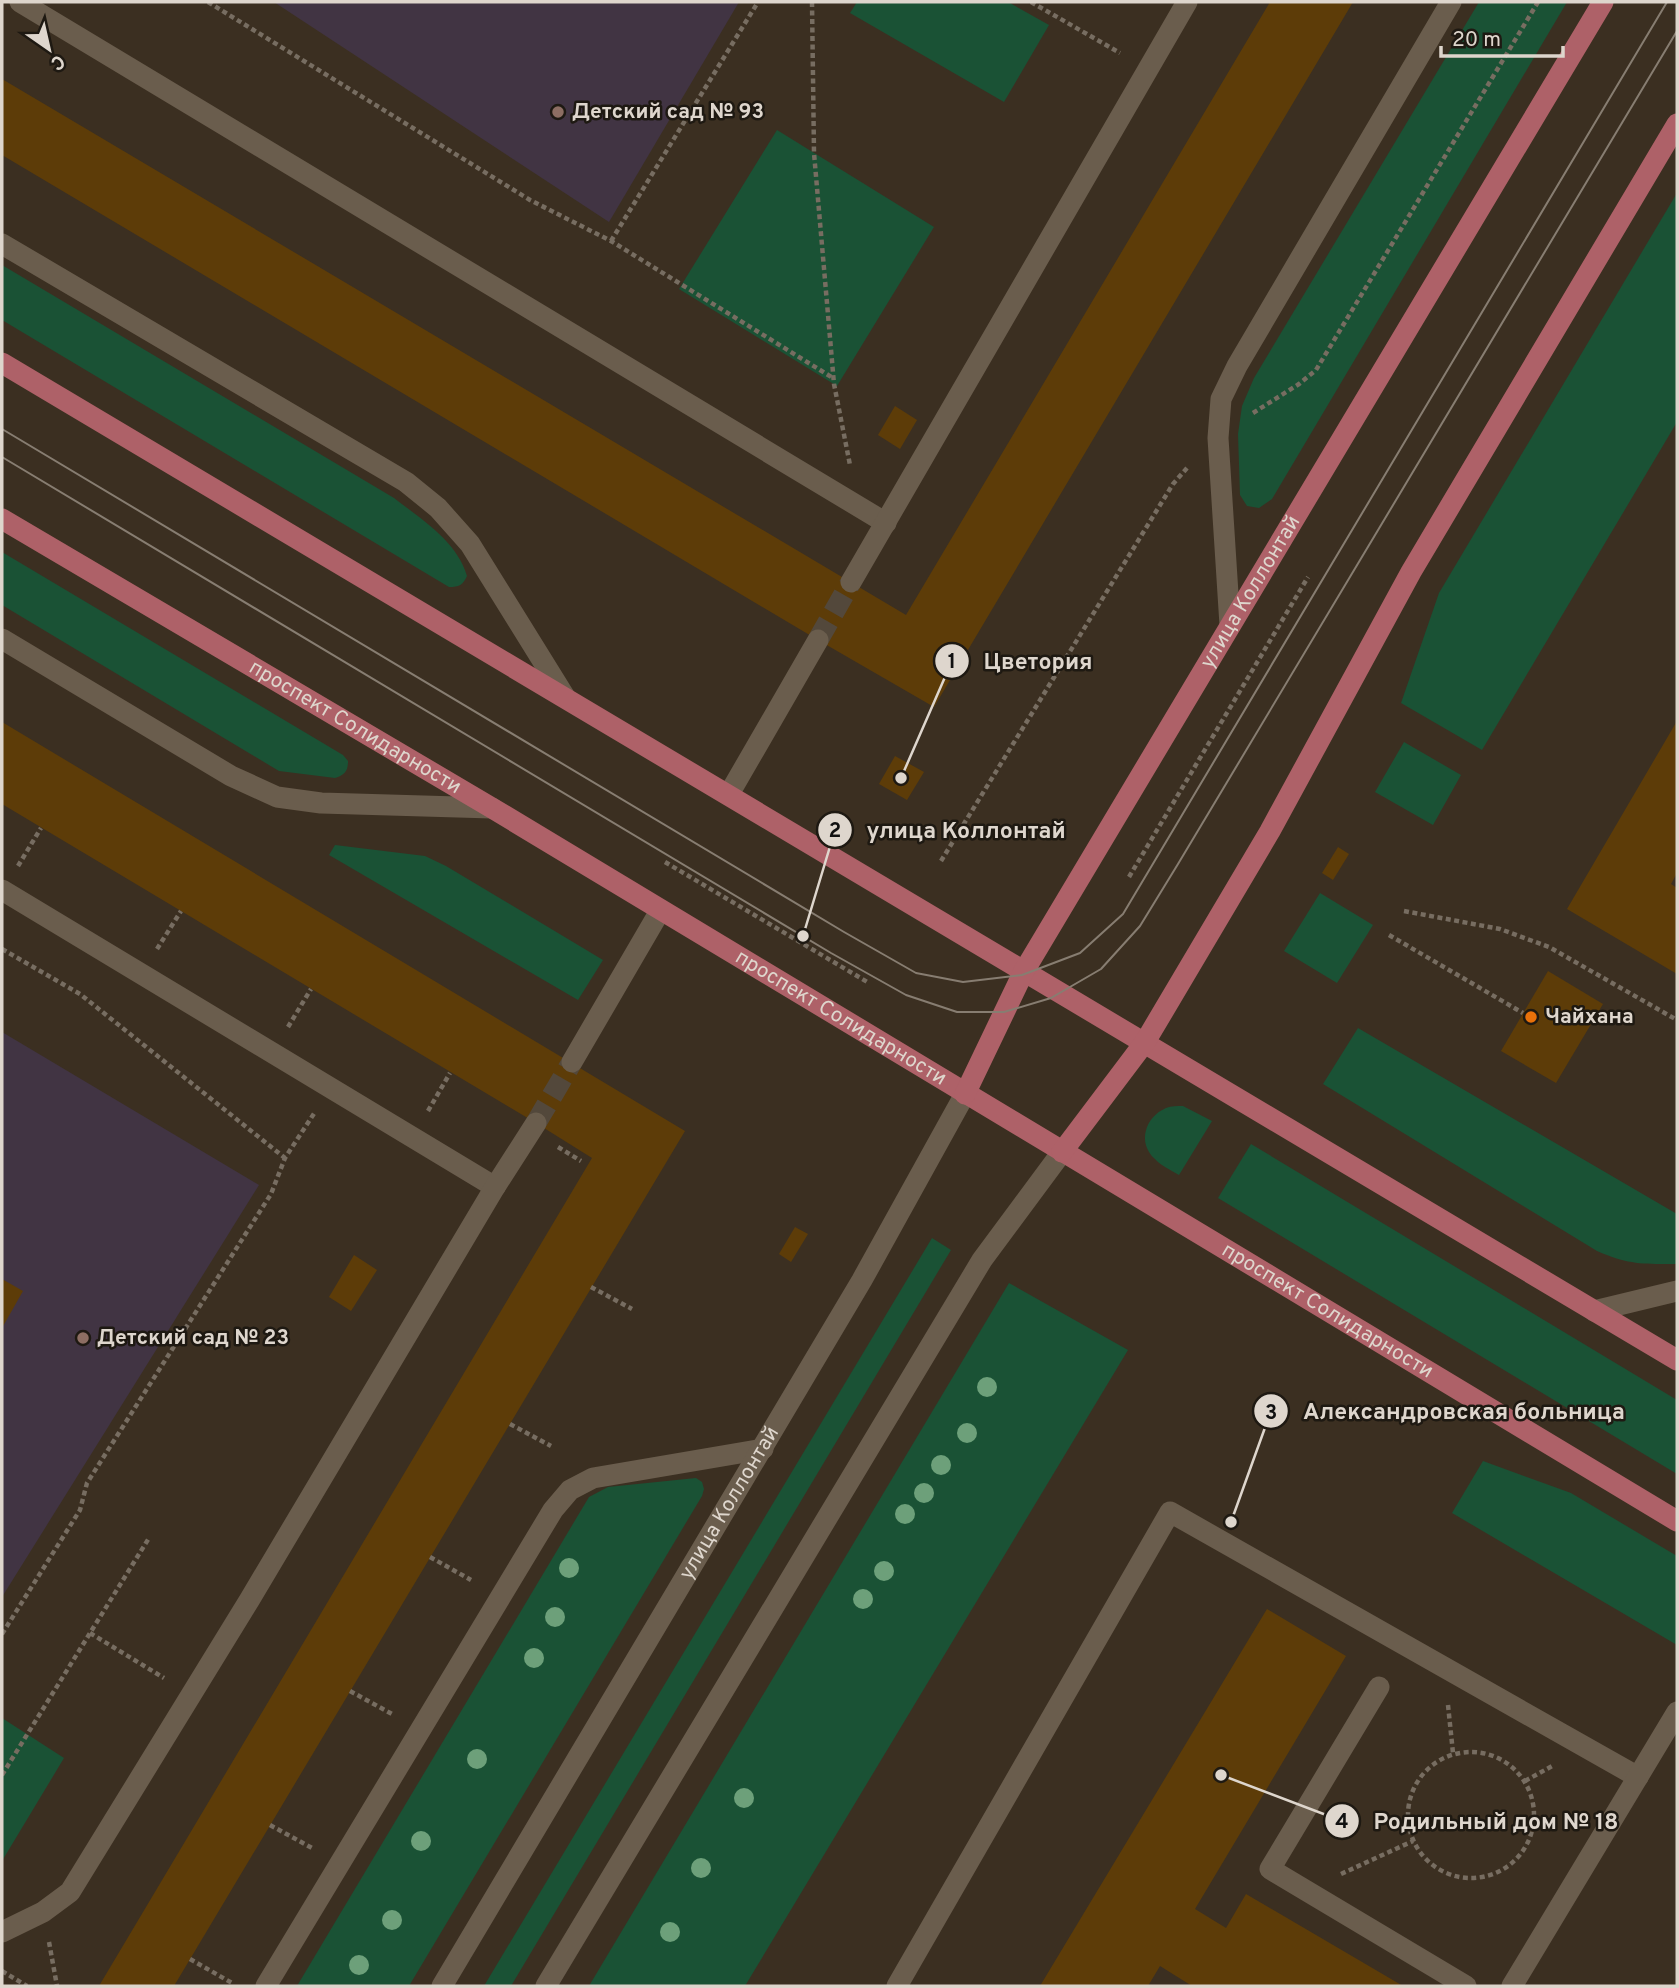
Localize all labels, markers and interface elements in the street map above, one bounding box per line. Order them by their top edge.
north arrow [14,14,84,84]
scale bar [1441,14,1564,58]
text: 20 m [1452,27,1501,54]
text: С [46,48,69,75]
place label: Детский сад № 93 [572,99,764,126]
marker: Детский сад № 93 [550,104,566,120]
street label: улица Коллонтай [1194,510,1307,674]
callout: Цветория [934,639,1106,683]
text: 1 [948,649,956,676]
text: Цветория [984,649,1092,678]
street label: проспект Солидарности [244,654,466,800]
callout: улица Коллонтай [818,808,1080,852]
text: 2 [829,818,841,845]
text: улица Коллонтай [866,818,1066,847]
street label: проспект Солидарности [730,944,952,1092]
place label: Чайхана [1545,1004,1634,1031]
marker: Чайхана [1523,1009,1539,1025]
street label: проспект Солидарности [1217,1237,1438,1385]
place label: Детский сад № 23 [97,1325,289,1352]
marker: Детский сад № 23 [75,1330,91,1346]
callout: Александровская больница [1254,1389,1639,1433]
text: Александровская больница [1303,1399,1625,1428]
text: 3 [1265,1400,1277,1427]
street label: улица Коллонтай [673,1421,785,1585]
callout: Родильный дом № 18 [1324,1799,1633,1843]
text: 4 [1335,1809,1349,1836]
text: Родильный дом № 18 [1373,1809,1619,1838]

